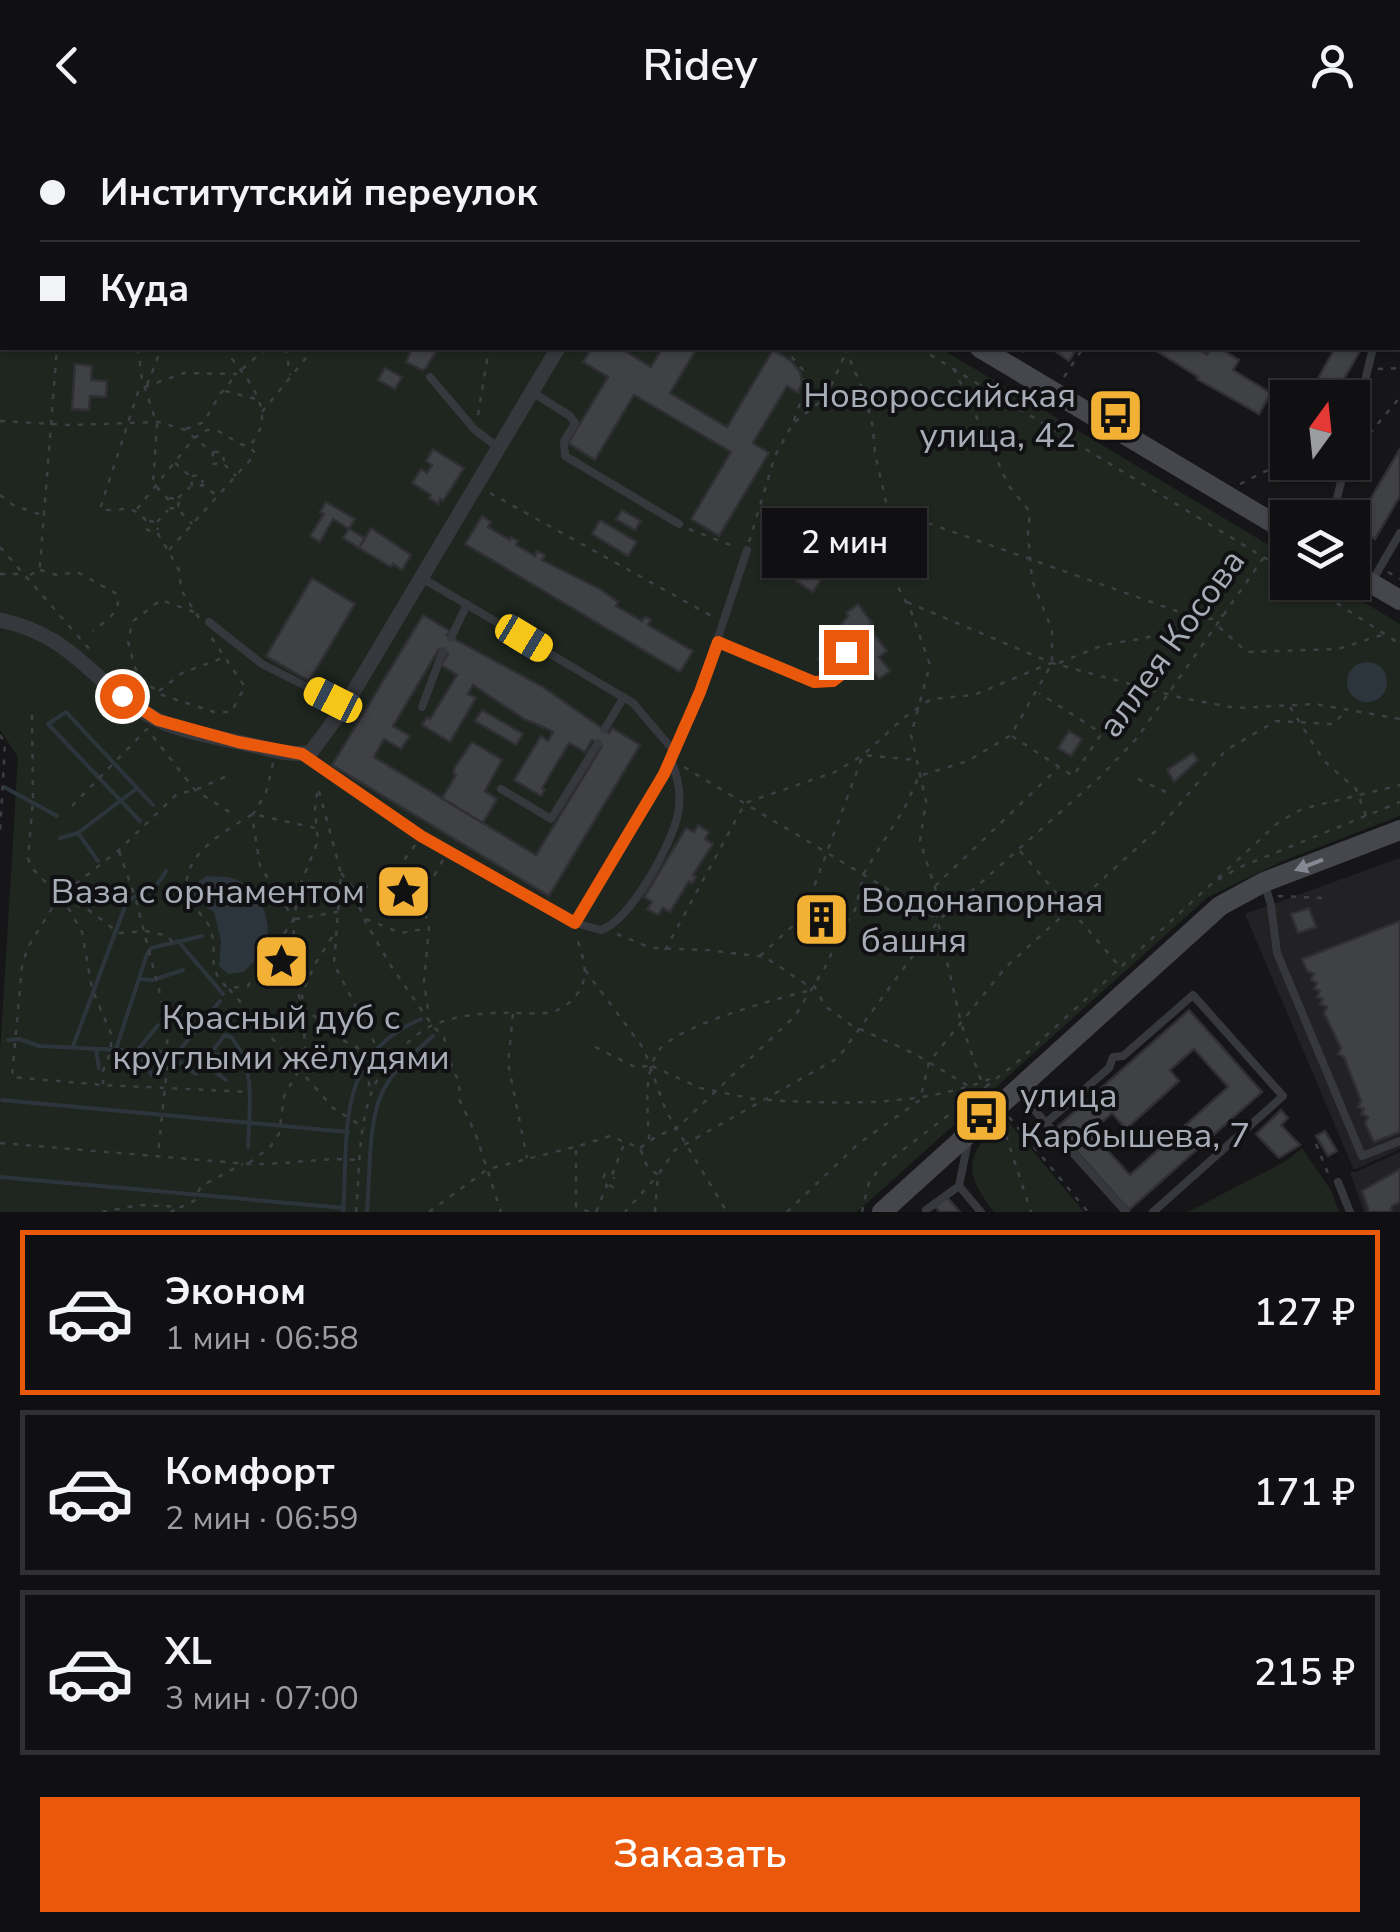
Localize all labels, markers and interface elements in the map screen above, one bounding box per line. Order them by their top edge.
text: Ridey [642,35,758,96]
icon: back [40,38,95,93]
icon: person [1305,38,1360,93]
text: Институтский переулок [100,167,538,218]
text: Куда [100,263,189,314]
place label: Новороссийская улица, 42 [803,372,1076,459]
north arrow [1270,380,1370,480]
map controls [1270,380,1370,600]
bus stop icon: Новороссийская улица, 42 [1085,385,1145,445]
button: layers [1270,500,1370,600]
callout: 2 мин [764,507,928,577]
text: 2 мин [801,521,888,564]
street label: аллея Косова [1087,540,1256,747]
car [491,610,557,666]
route end [824,630,869,675]
car [299,673,367,727]
route start [100,674,145,719]
one-way arrow [1294,858,1324,873]
place icon: Ваза с орнаментом [374,861,434,921]
place label: Ваза с орнаментом [51,868,365,915]
place label: Водонапорная башня [861,877,1104,964]
building icon: Водонапорная башня [792,890,852,950]
place icon: Красный дуб с круглыми жёлудями [251,931,311,991]
place label: Красный дуб с круглыми жёлудями [112,994,450,1081]
place label: улица Карбышева, 7 [1020,1072,1250,1159]
bus stop icon: улица Карбышева, 7 [951,1085,1011,1145]
text: Эконом [165,1266,306,1317]
icon: car [45,1268,135,1358]
text: 127 ₽ [1254,1287,1355,1338]
text: 1 мин · 06:58 [165,1317,359,1360]
text: Комфорт [165,1446,334,1497]
icon: car [45,1448,135,1538]
text: 171 ₽ [1254,1467,1355,1518]
text: 2 мин · 06:59 [165,1497,359,1540]
text: XL [165,1626,212,1677]
icon: car [45,1628,135,1718]
text: 215 ₽ [1254,1647,1355,1698]
text: 3 мин · 07:00 [165,1677,359,1720]
button: Заказать [40,1797,1360,1912]

